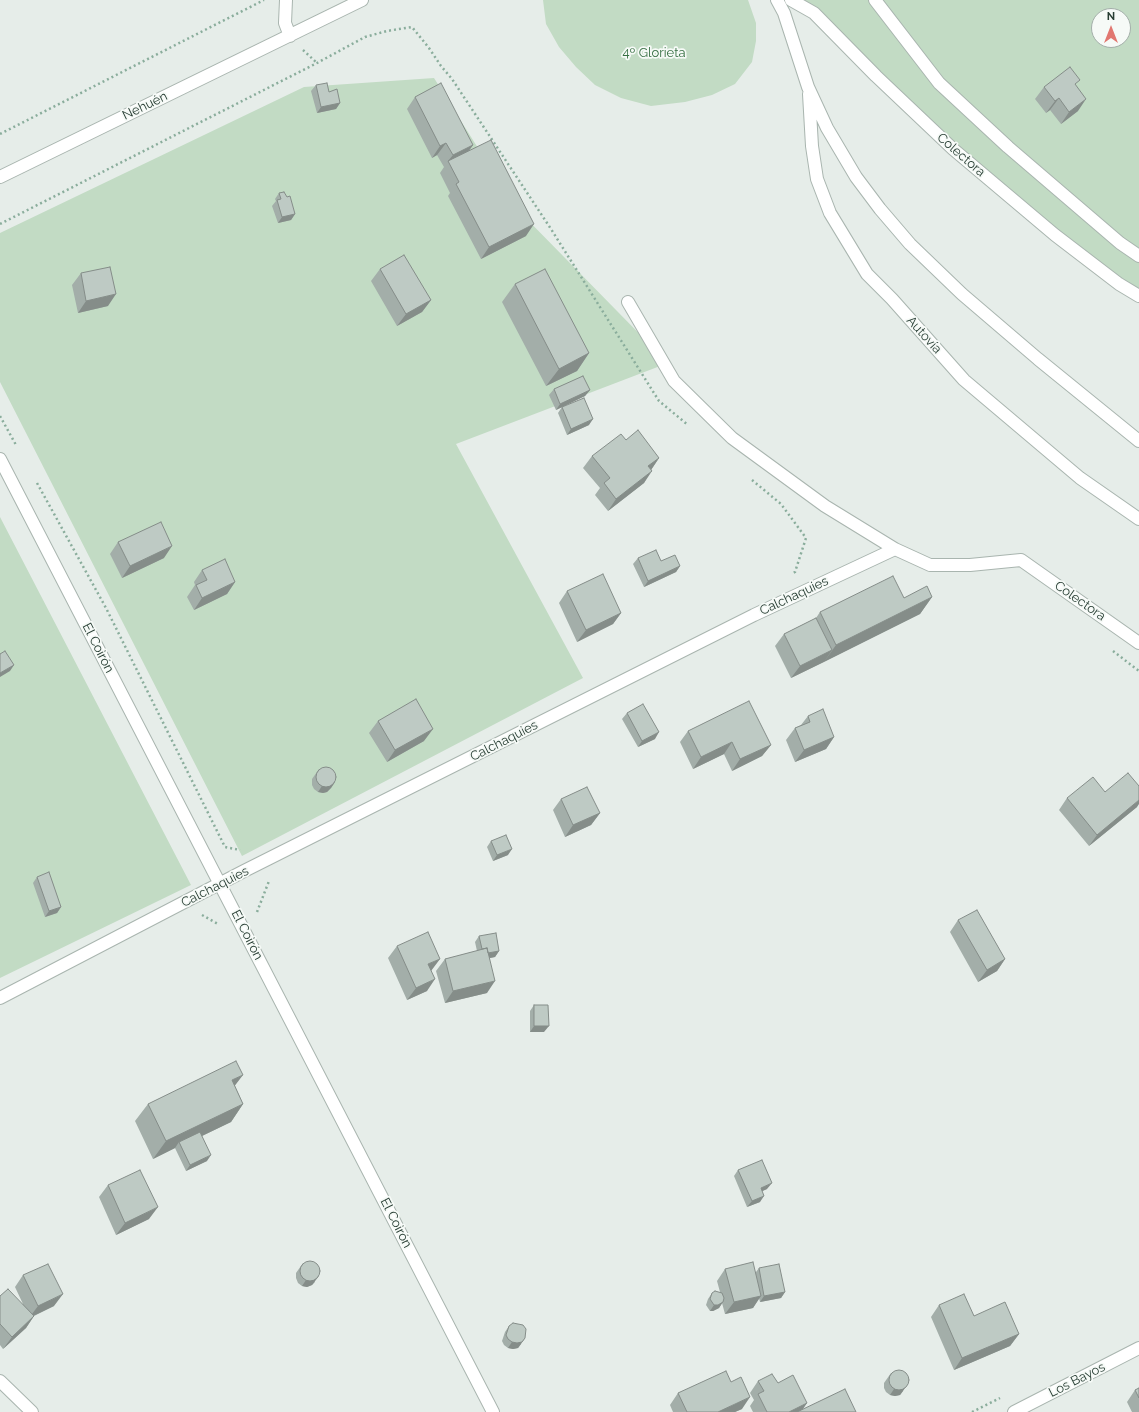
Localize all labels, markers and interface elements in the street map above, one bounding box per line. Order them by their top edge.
north arrow [1091,8,1131,48]
text: N [1107,10,1115,23]
park label: 4º Glorieta [622,45,686,61]
street label: Nehuén [120,88,170,124]
street label: Colectora [934,130,988,180]
street label: Autovía [903,313,945,357]
street label: Calchaquies [757,573,831,619]
street label: Colectora [1052,578,1108,624]
street label: El Coirón [79,620,117,676]
street label: Calchaquies [468,717,540,765]
street label: Calchaquies [179,863,251,911]
street label: El Coirón [228,907,266,963]
street label: El Coirón [377,1195,415,1251]
street label: Los Bayos [1046,1359,1108,1401]

